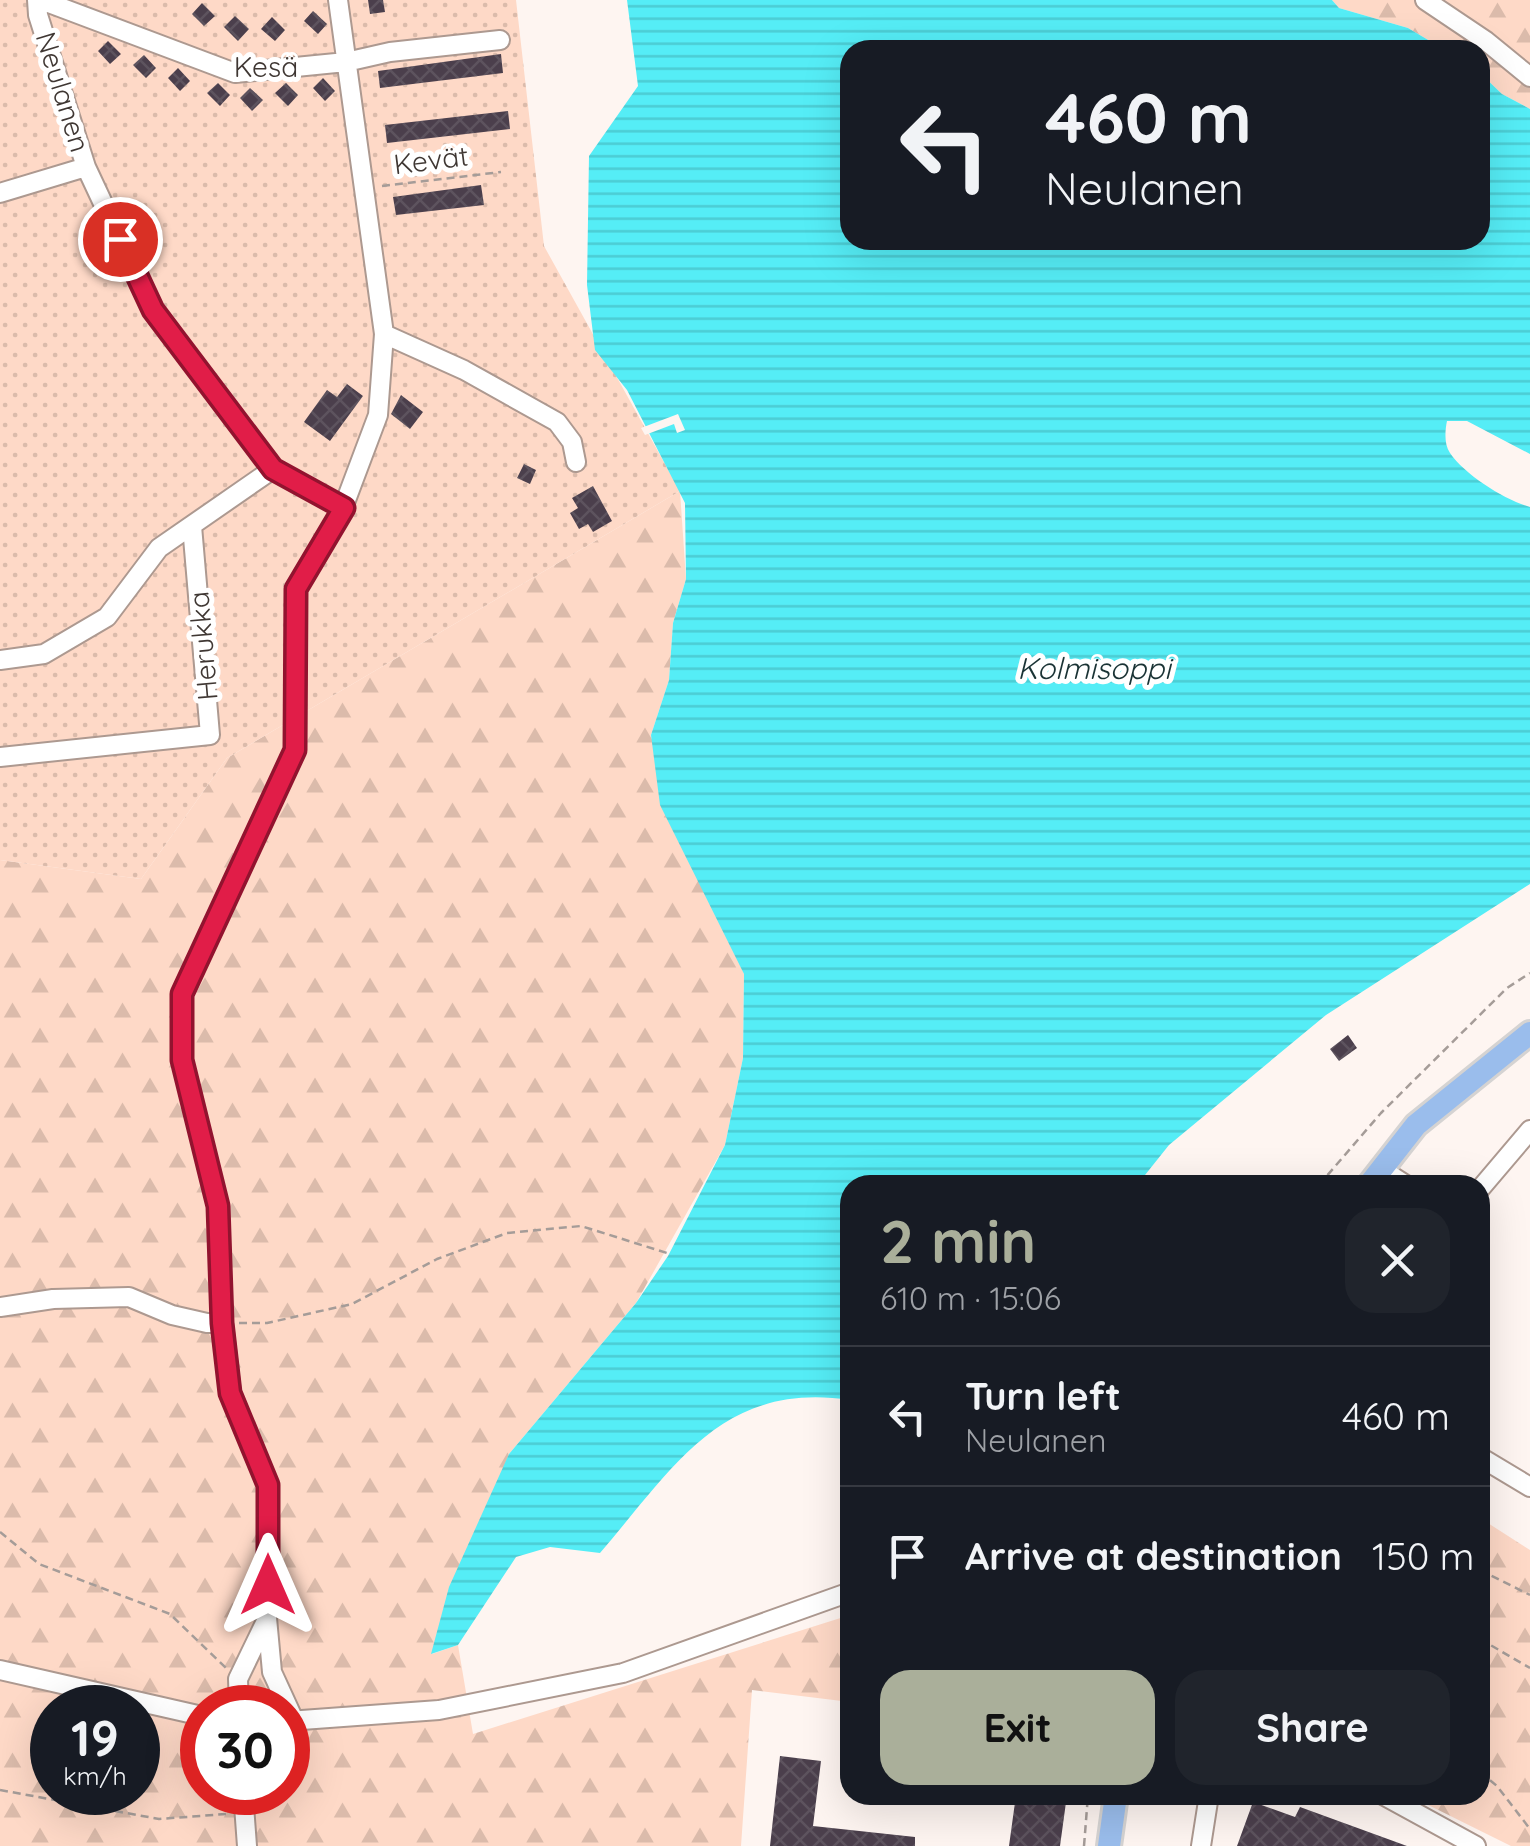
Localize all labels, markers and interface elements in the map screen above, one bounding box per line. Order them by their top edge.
street label: Neulanen [29,28,98,156]
street label: Kesä [234,49,298,84]
text: 460 m [1045,73,1252,161]
icon: left [880,80,1010,210]
street label: Kevät [391,138,470,181]
text: Neulanen [1045,160,1244,216]
pin [78,197,163,282]
icon: arrive [93,212,148,267]
street label: Herukka [180,590,225,702]
water label: Kolmisoppi [1017,649,1174,687]
text: 2 min [880,1203,1036,1278]
button: close [1345,1208,1450,1313]
text: 610 m · 15:06 [880,1278,1061,1318]
text: Turn left [965,1372,1121,1420]
icon: left [880,1389,935,1444]
text: 460 m [1342,1392,1450,1440]
text: Neulanen [965,1420,1106,1460]
icon: arrive [880,1529,935,1584]
text: Arrive at destination [965,1532,1342,1580]
text: 150 m [1372,1532,1474,1580]
position arrow [216,1533,320,1637]
button: Exit [880,1670,1155,1785]
button: Share [1175,1670,1450,1785]
speed limit sign: 30 [180,1685,310,1815]
text: 19 [71,1706,119,1769]
text: km/h [63,1760,127,1791]

